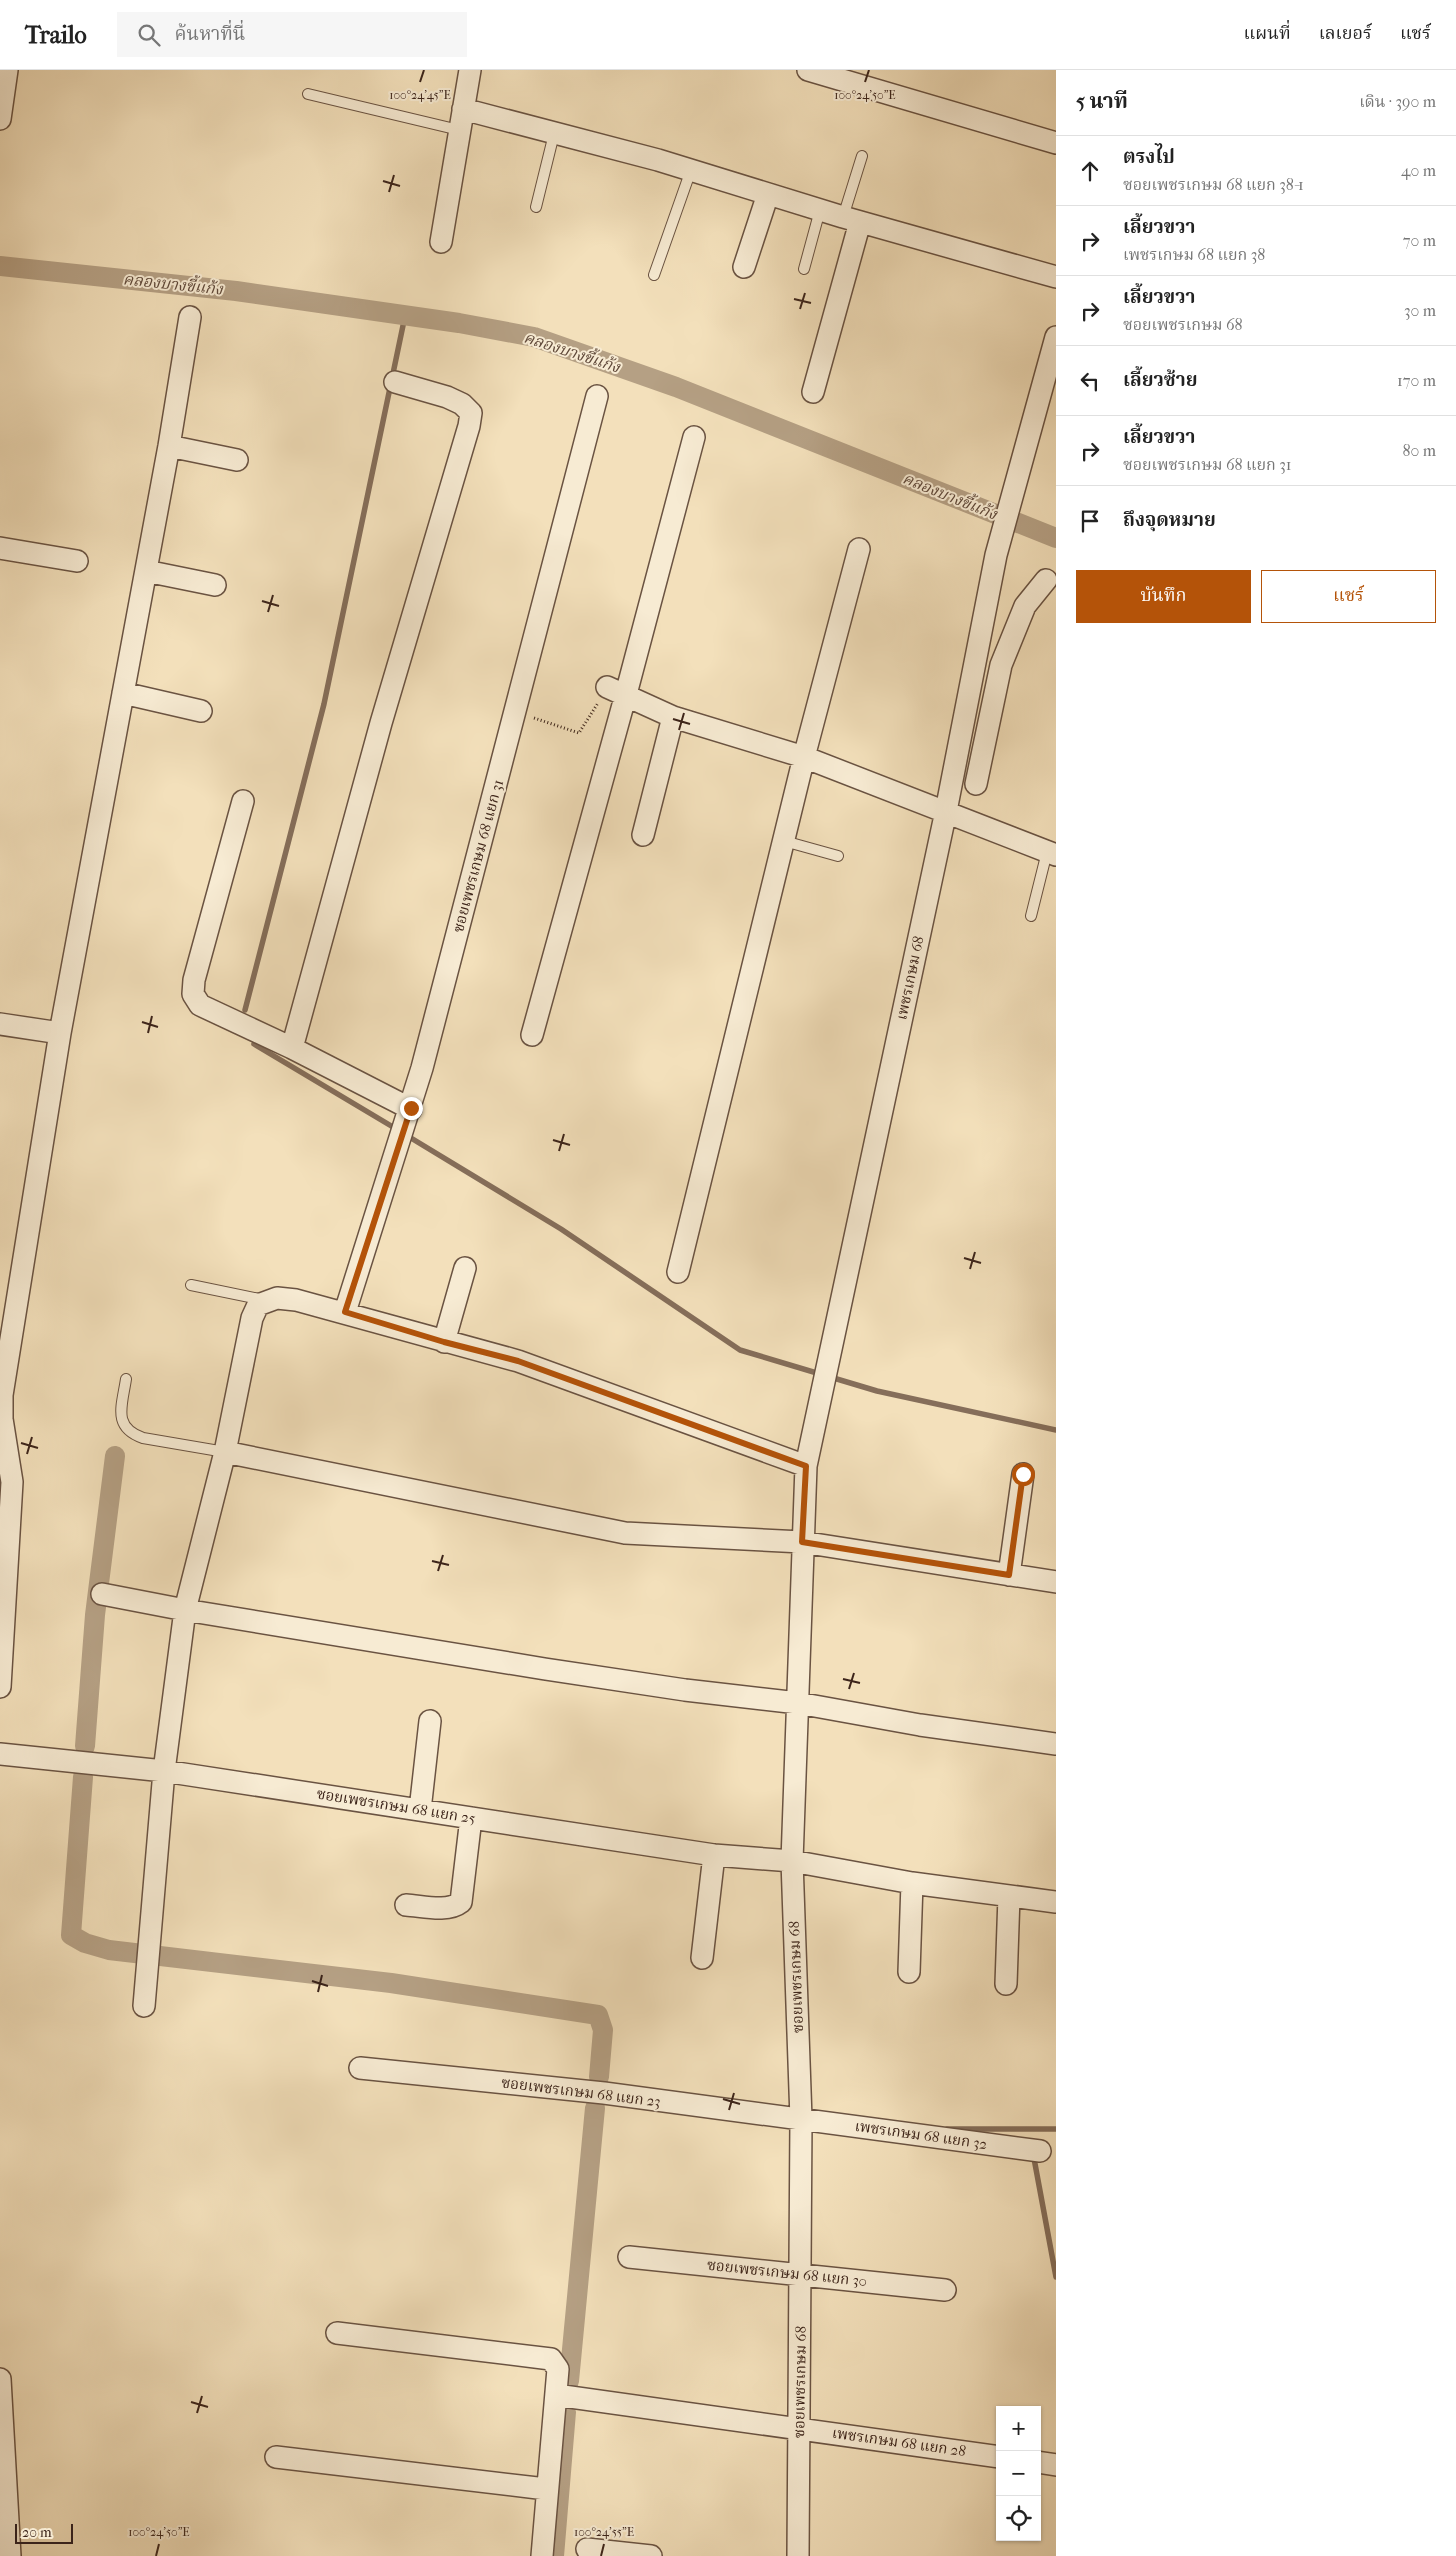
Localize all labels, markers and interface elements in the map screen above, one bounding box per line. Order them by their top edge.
search box [117,12,467,57]
text: Trailo [25,21,87,49]
icon: search [135,21,163,49]
text: ค้นหาที่นี่ [175,23,245,45]
text: แผนที่ [1243,23,1291,44]
text: เลเยอร์ [1319,23,1372,44]
text: แชร์ [1400,23,1431,44]
text: 100°24'45"E [389,88,451,102]
text: 100°24'50"E [834,88,896,102]
text: 5 นาที [1076,89,1128,113]
text: เดิน · 390 m [1359,92,1436,111]
text: ตรงไป [1123,146,1175,168]
icon: ahead [1076,157,1104,185]
text: 40 m [1401,161,1436,180]
text: ซอยเพชรเกษม 68 แยก 38-1 [1123,175,1304,194]
text: เลี้ยวขวา [1123,216,1195,238]
icon: right [1076,227,1104,255]
text: 70 m [1403,231,1436,250]
text: เพชรเกษม 68 แยก 38 [1123,245,1265,264]
water label: คลองบางขี้แก้ง [122,267,225,299]
text: เลี้ยวขวา [1123,286,1195,308]
icon: right [1076,297,1104,325]
text: 30 m [1404,301,1436,320]
text: ซอยเพชรเกษม 68 [1123,315,1243,334]
water label: คลองบางขี้แก้ง [521,326,624,377]
icon: left [1076,367,1104,395]
text: เลี้ยวซ้าย [1123,369,1197,391]
text: 170 m [1397,371,1436,390]
text: เลี้ยวขวา [1123,426,1195,448]
icon: right [1076,437,1104,465]
text: 80 m [1402,441,1436,460]
text: ซอยเพชรเกษม 68 แยก 31 [1123,455,1292,474]
water label: คลองบางขี้แก้ง [900,467,1002,524]
icon: arrive [1076,507,1104,535]
text: ถึงจุดหมาย [1123,509,1216,531]
button: บันทึก [1076,570,1251,623]
button: แชร์ [1261,570,1436,623]
street label: ซอยเพชรเกษม 68 แยก 31 [449,777,507,935]
street label: เพชรเกษม 68 [892,934,928,1022]
route end [400,1097,423,1120]
route start [1012,1463,1035,1486]
street label: ซอยเพชรเกษม 68 แยก 25 [315,1785,477,1827]
street label: ซอยเพชรเกษม 68 [785,1921,807,2033]
street label: ซอยเพชรเกษม 68 แยก 23 [500,2073,662,2111]
street label: เพชรเกษม 68 แยก 32 [854,2117,989,2153]
street label: ซอยเพชรเกษม 68 แยก 30 [706,2256,868,2290]
street label: ซอยเพชรเกษม 68 [790,2326,810,2438]
map controls [996,2406,1041,2541]
button: + [996,2406,1041,2451]
street label: เพชรเกษม 68 แยก 28 [831,2424,967,2460]
button: − [996,2451,1041,2496]
button: locate [996,2496,1041,2541]
scale bar [15,2521,72,2544]
text: 20 m [22,2524,52,2541]
text: 100°24'50"E [128,2525,190,2539]
text: 100°24'55"E [574,2525,634,2539]

